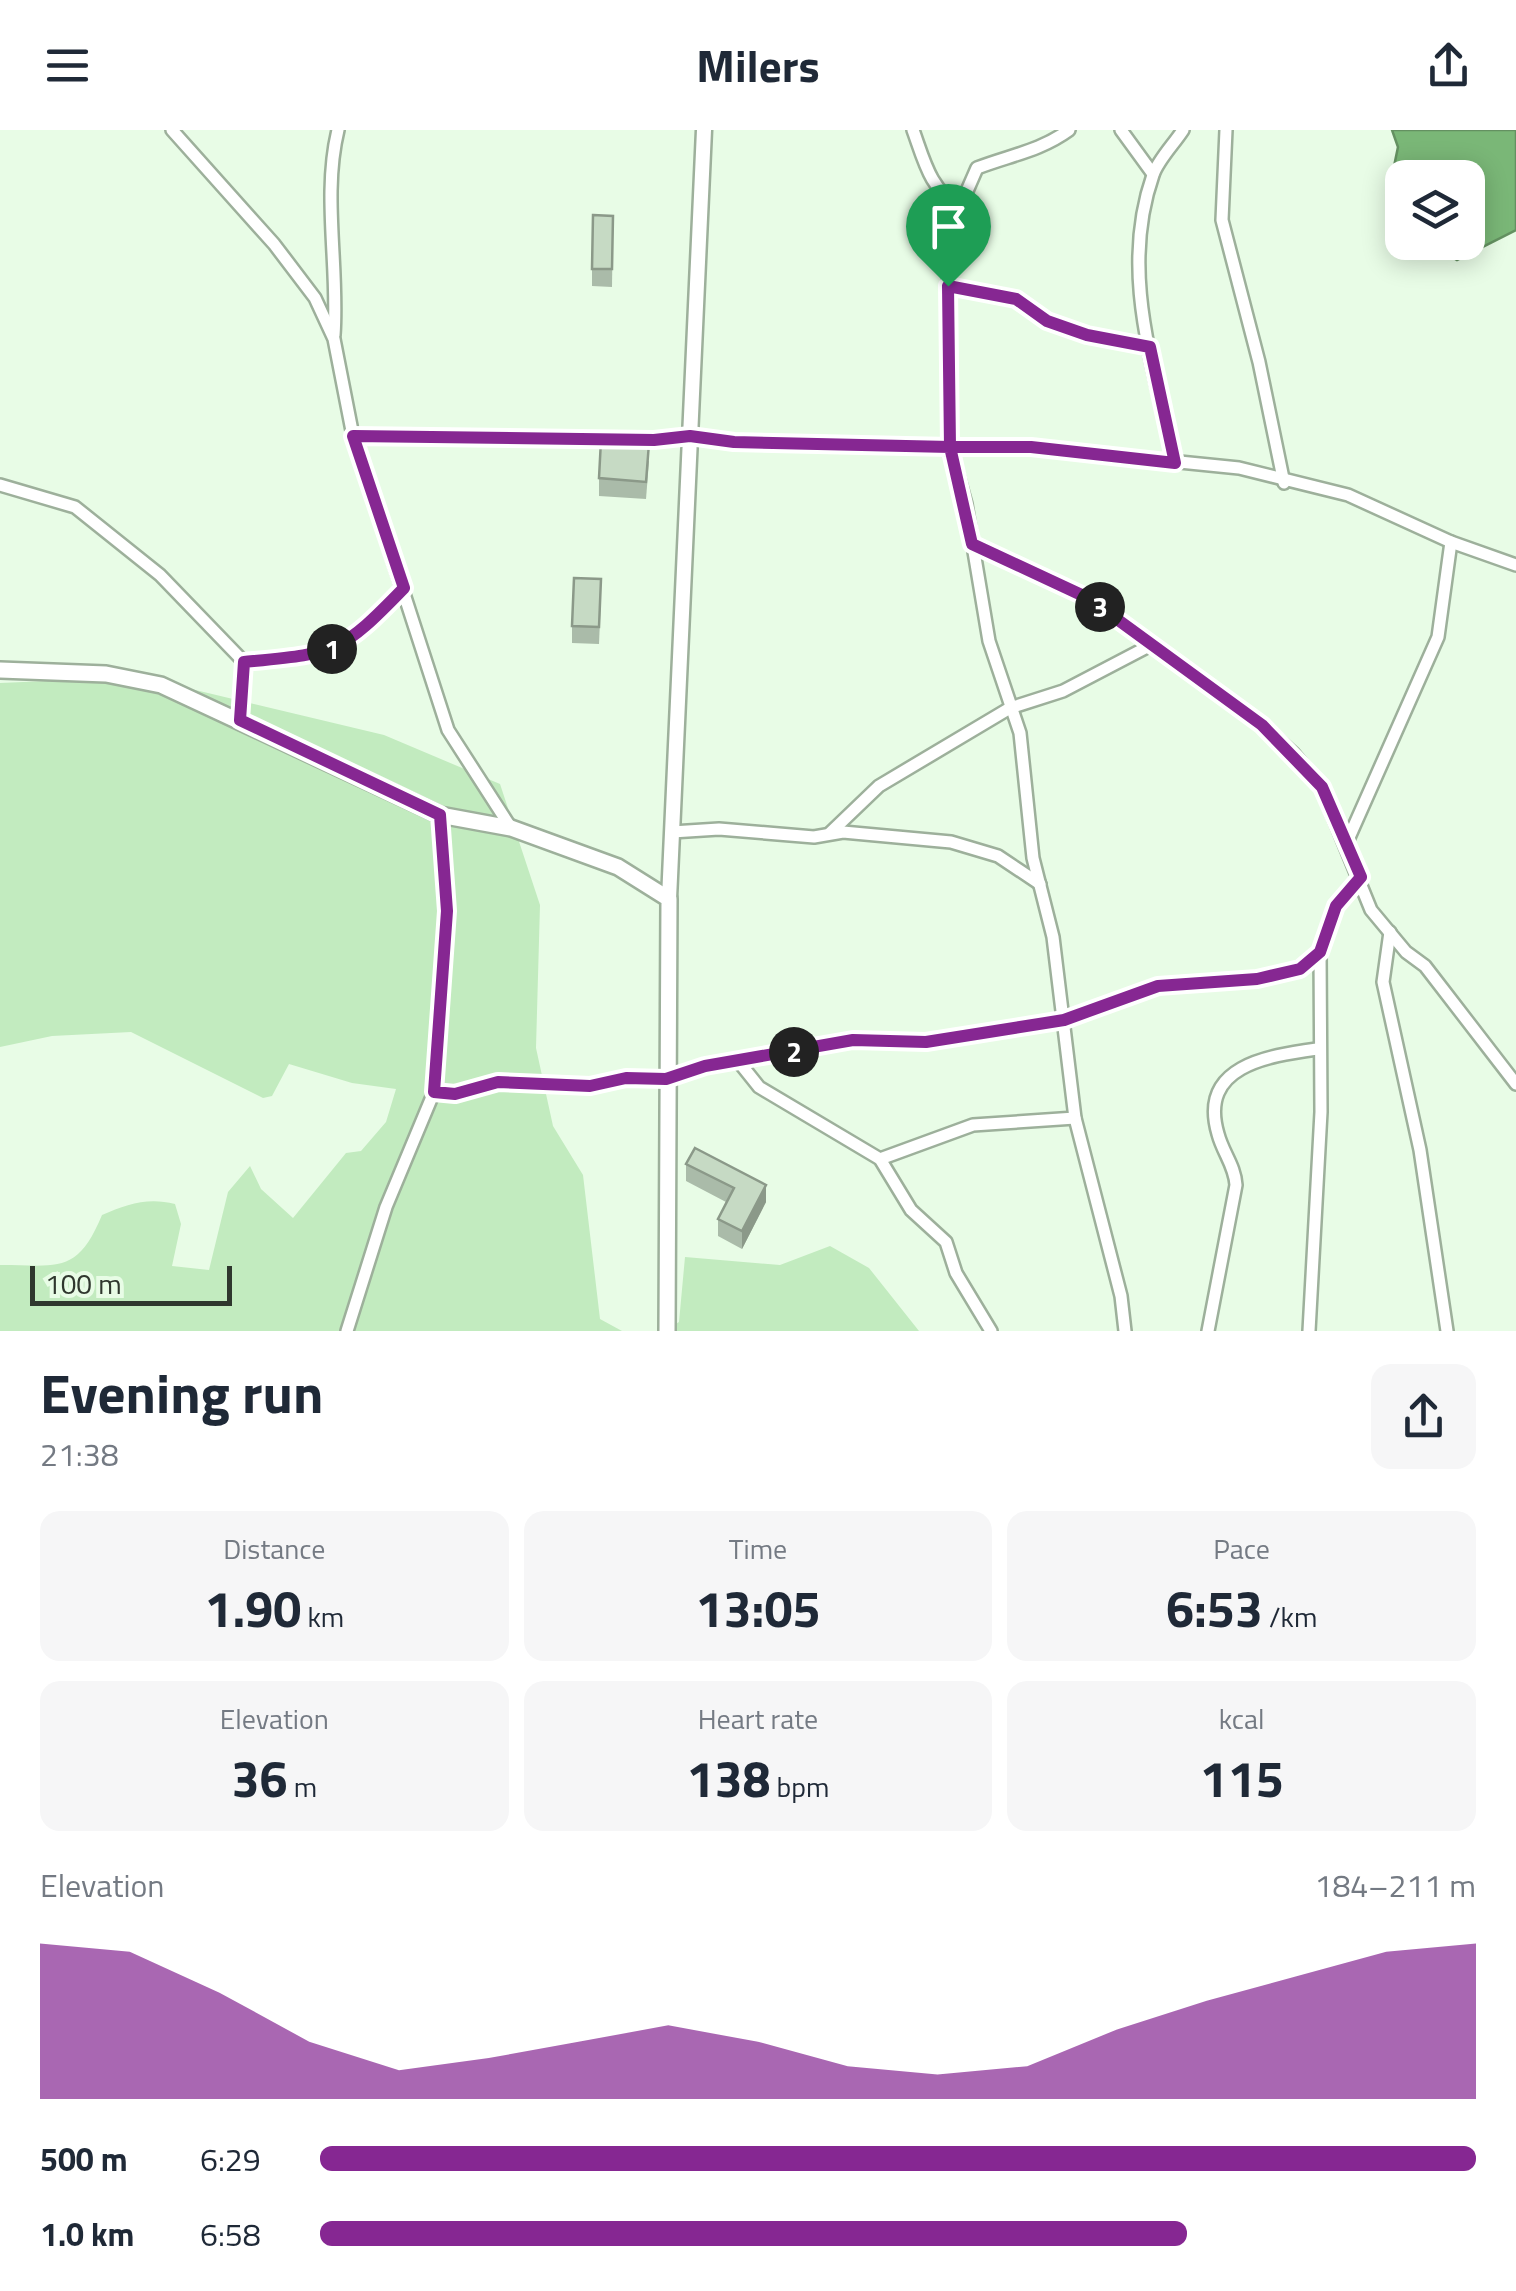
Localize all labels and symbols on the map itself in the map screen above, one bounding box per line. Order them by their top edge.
pin [906,184,991,287]
pin: 3 [1075,582,1125,632]
pin: 1 [307,624,357,674]
pin: 2 [769,1027,819,1077]
scale bar [30,1261,232,1306]

